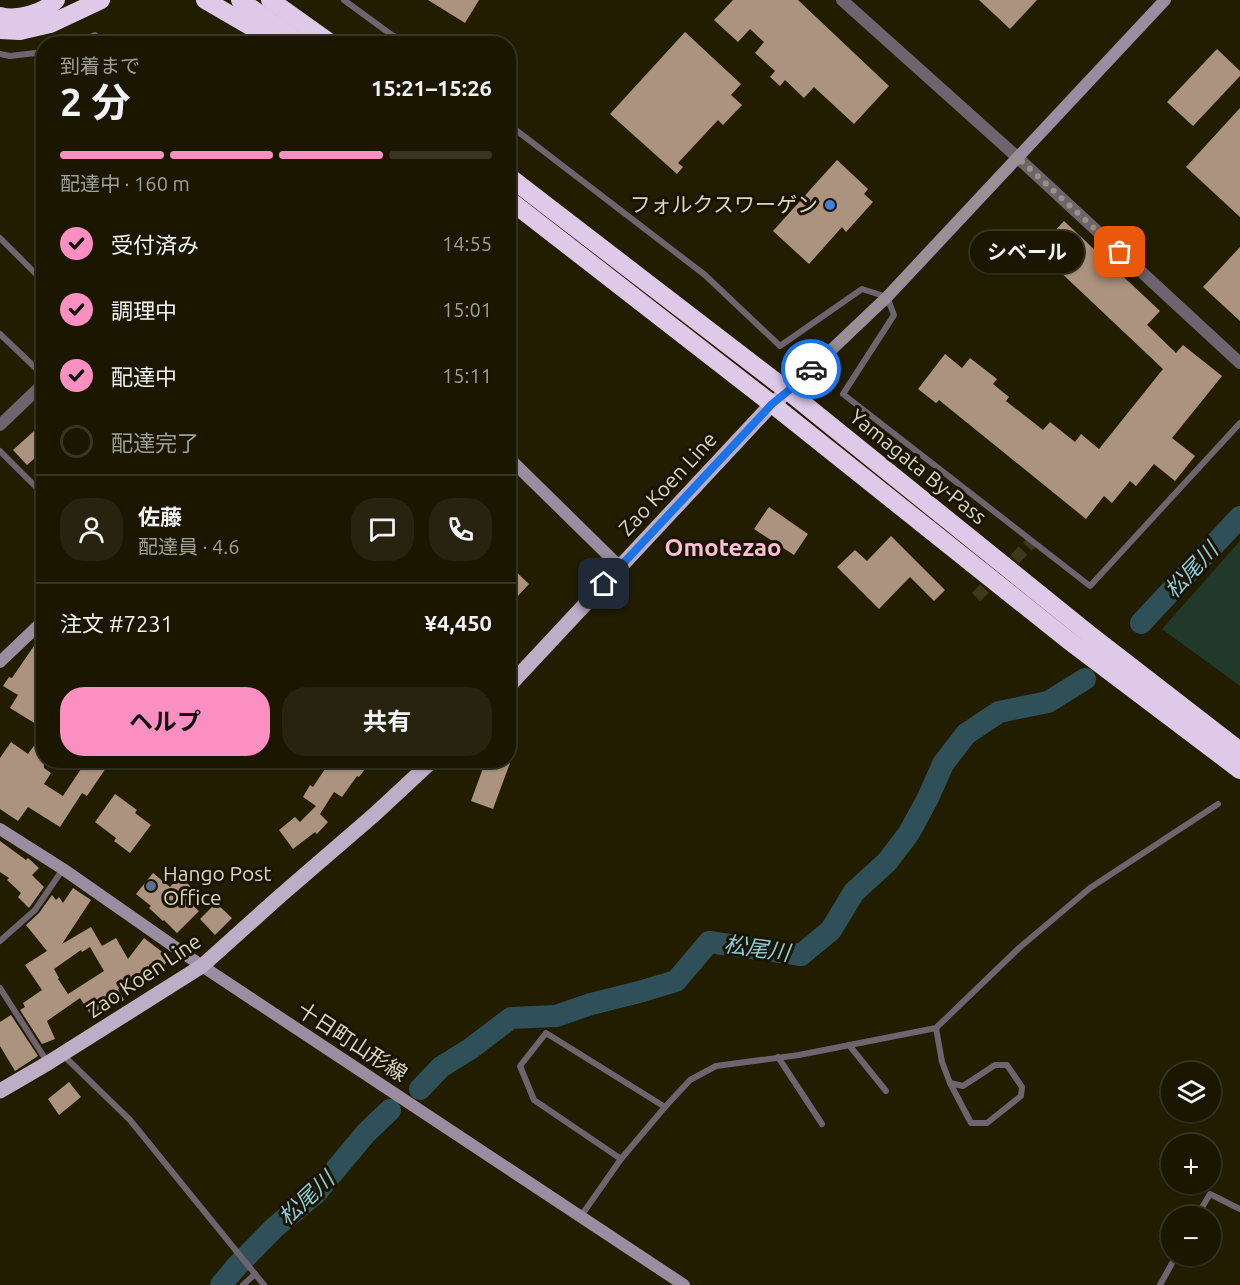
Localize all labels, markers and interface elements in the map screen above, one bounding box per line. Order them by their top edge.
text: 到着まで [60,54,140,77]
text: 15:21–15:26 [371,75,492,100]
text: 2 分 [60,80,130,123]
text: 配達中 · 160 m [60,172,190,195]
place label: フォルクスワーゲン [630,192,818,216]
marker: フォルクスワーゲン [823,198,837,212]
pin [1094,226,1145,277]
icon: check [60,227,93,260]
callout: シベール [970,231,1084,273]
text: 受付済み [111,232,199,257]
text: 14:55 [442,232,492,255]
icon: bag [1103,235,1136,268]
text: シベール [987,240,1067,263]
icon: check [60,293,93,326]
text: 調理中 [111,298,177,323]
text: 15:01 [442,298,492,321]
courier [781,339,841,399]
icon: car [795,353,828,386]
icon: check [60,359,93,392]
text: 配達中 [111,364,177,389]
text: 15:11 [442,364,492,387]
street label: Yamagata By-Pass [846,404,992,529]
street label: Zao Koen Line [613,427,721,540]
text: 配達完了 [111,430,199,455]
button: person [60,498,123,561]
button: chat [351,498,414,561]
button: phone [429,498,492,561]
text: 佐藤 [138,504,182,529]
district label: Omotezao [665,534,781,561]
text: 配達員 · 4.6 [138,535,240,558]
water label: 松尾川 [1159,536,1224,602]
pin [578,558,629,609]
icon: home [587,567,620,600]
text: ¥4,450 [425,610,492,635]
text: 注文 #7231 [60,611,173,636]
button: ヘルプ [60,687,270,756]
button: 共有 [282,687,492,756]
place label: Hango Post Office [163,861,272,909]
marker: Hango Post Office [144,879,158,893]
street label: Zao Koen Line [82,928,205,1022]
water label: 松尾川 [723,931,793,965]
street label: 十日町山形線 [293,997,412,1086]
map controls [1161,1062,1221,1266]
button: layers [1161,1062,1221,1122]
button: + [1161,1134,1221,1194]
water label: 松尾川 [273,1165,340,1229]
button: − [1161,1206,1221,1266]

